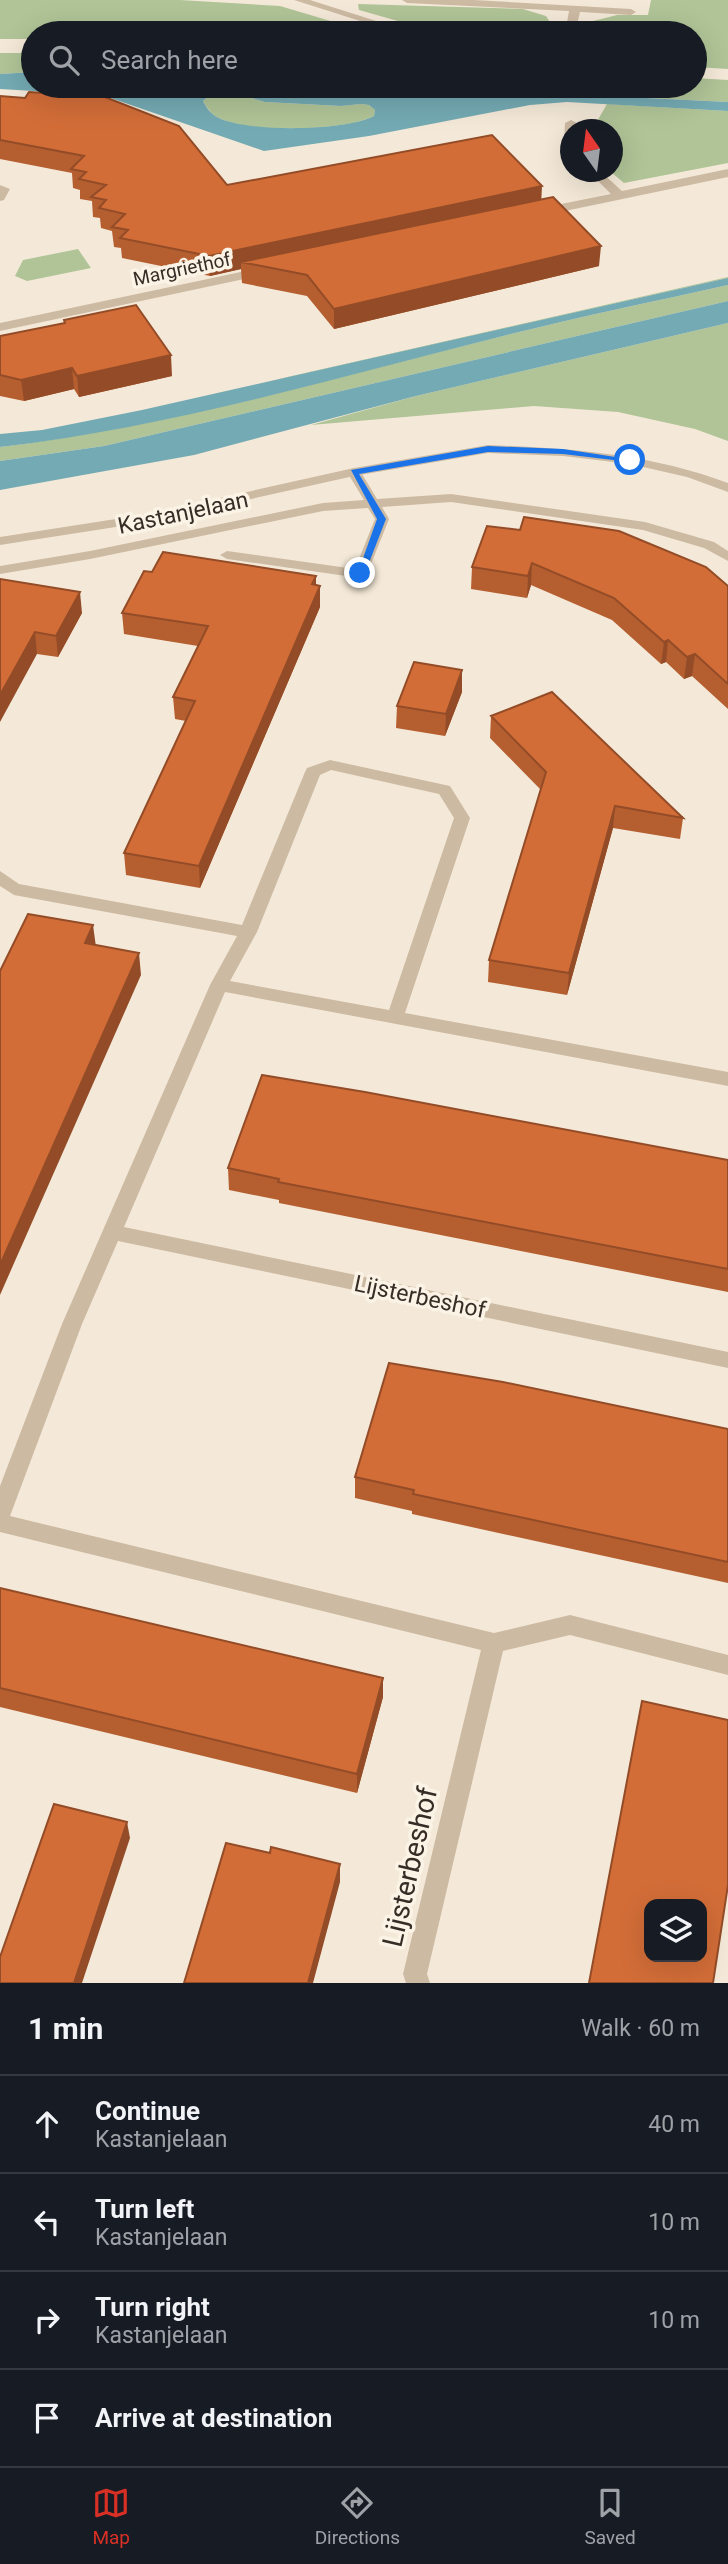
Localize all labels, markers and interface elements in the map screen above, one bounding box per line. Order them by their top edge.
search box [21,21,707,98]
icon: search [45,41,83,79]
text: Search here [101,45,238,75]
north arrow [560,119,623,182]
street label: Margriethof [131,247,233,291]
route start [614,444,645,475]
street label: Kastanjelaan [115,486,251,540]
route end [344,557,375,588]
street label: Lijsterbeshof [352,1270,489,1324]
street label: Lijsterbeshof [376,1784,444,1950]
map controls [644,1899,707,1962]
button: layers [644,1899,707,1962]
text: 1 min [28,2011,103,2046]
text: Walk · 60 m [581,2015,700,2042]
text: Continue [95,2096,200,2126]
icon: ahead [28,2105,66,2143]
text: 40 m [648,2111,700,2138]
text: Kastanjelaan [95,2126,228,2153]
text: Turn left [95,2194,194,2224]
icon: left [28,2203,66,2241]
text: 10 m [648,2209,700,2236]
text: Kastanjelaan [95,2224,228,2251]
text: Turn right [95,2292,210,2322]
icon: right [28,2301,66,2339]
text: 10 m [648,2307,700,2334]
text: Kastanjelaan [95,2322,228,2349]
icon: arrive [28,2399,66,2437]
text: Arrive at destination [95,2403,332,2433]
tab: Map [92,2484,130,2549]
tab: Directions [315,2484,400,2549]
tab: Saved [584,2484,636,2549]

